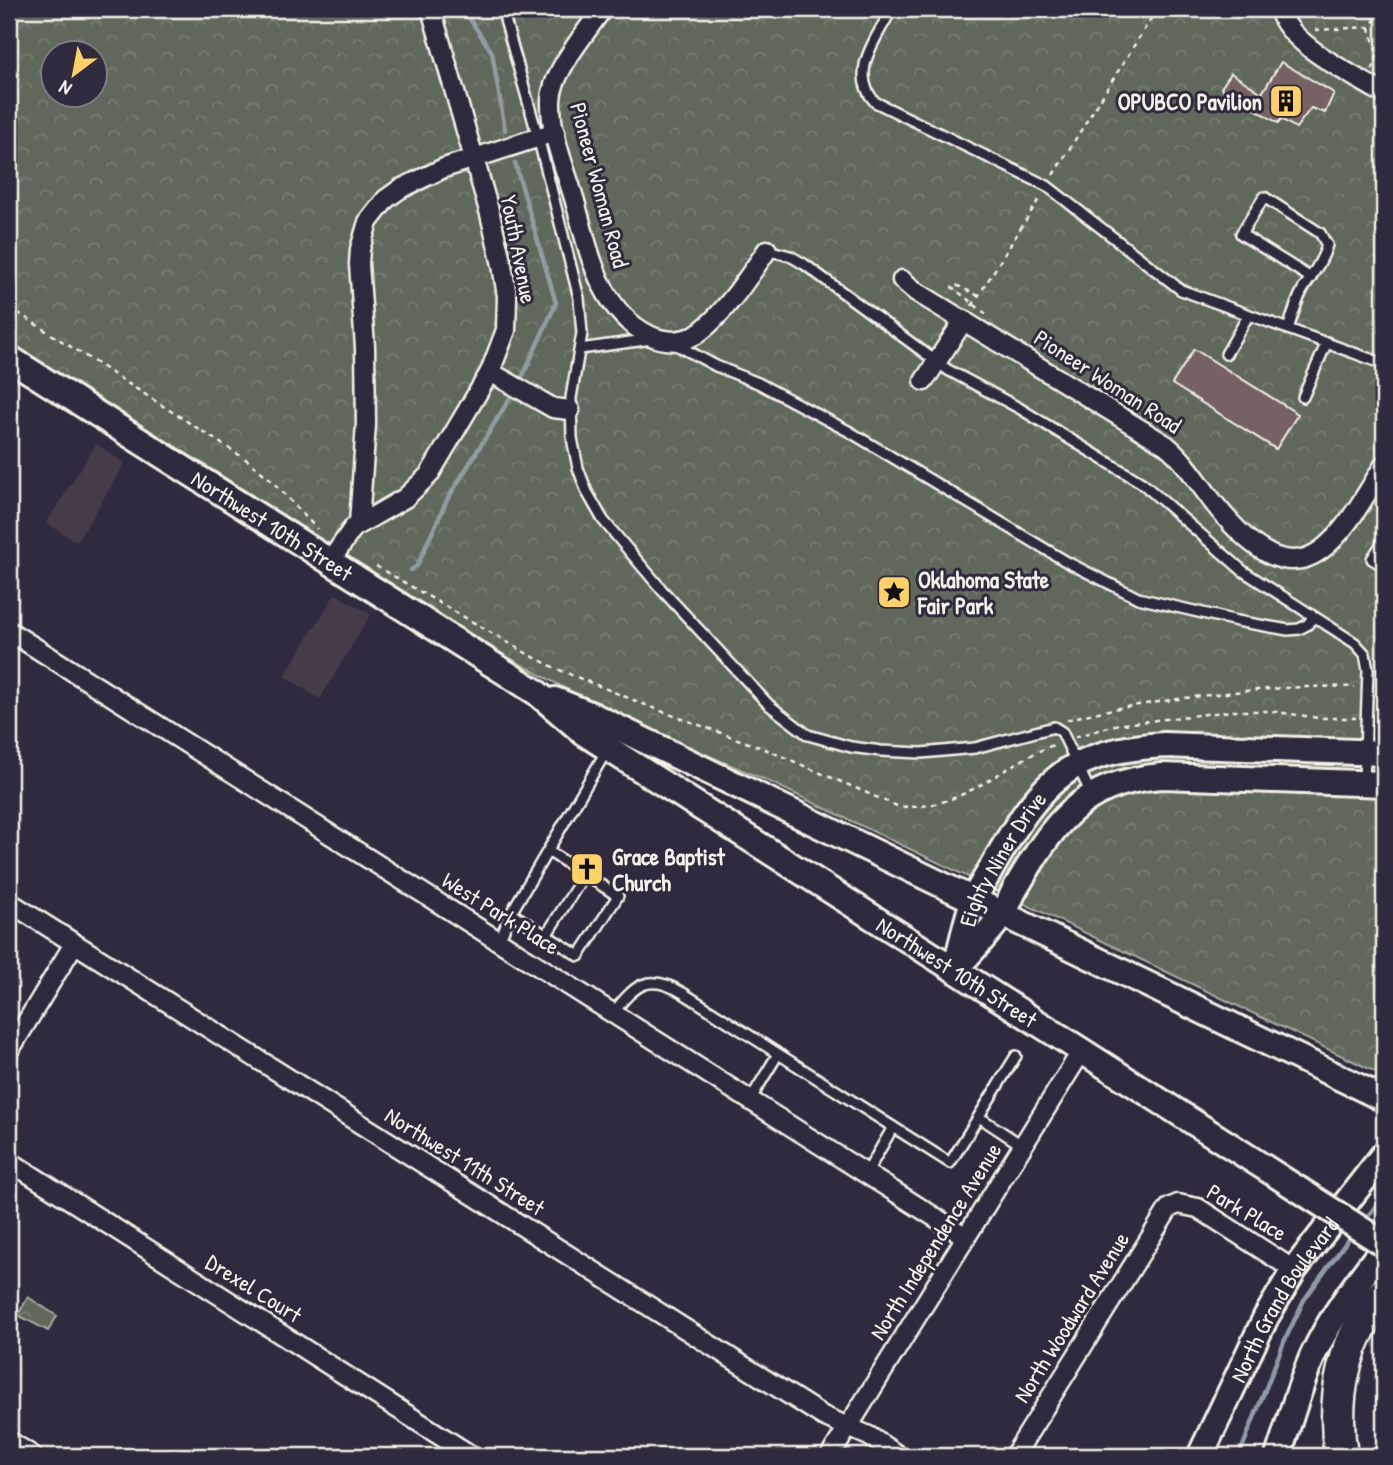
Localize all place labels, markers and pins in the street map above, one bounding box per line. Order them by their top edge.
building icon: OPUBCO Pavilion [1267,82,1305,120]
place label: OPUBCO Pavilion [1118,86,1262,117]
place label: Oklahoma State Fair Park [917,564,1050,621]
place icon: Oklahoma State Fair Park [875,573,913,611]
place label: Grace Baptist Church [612,841,726,898]
church icon: Grace Baptist Church [568,850,606,888]

